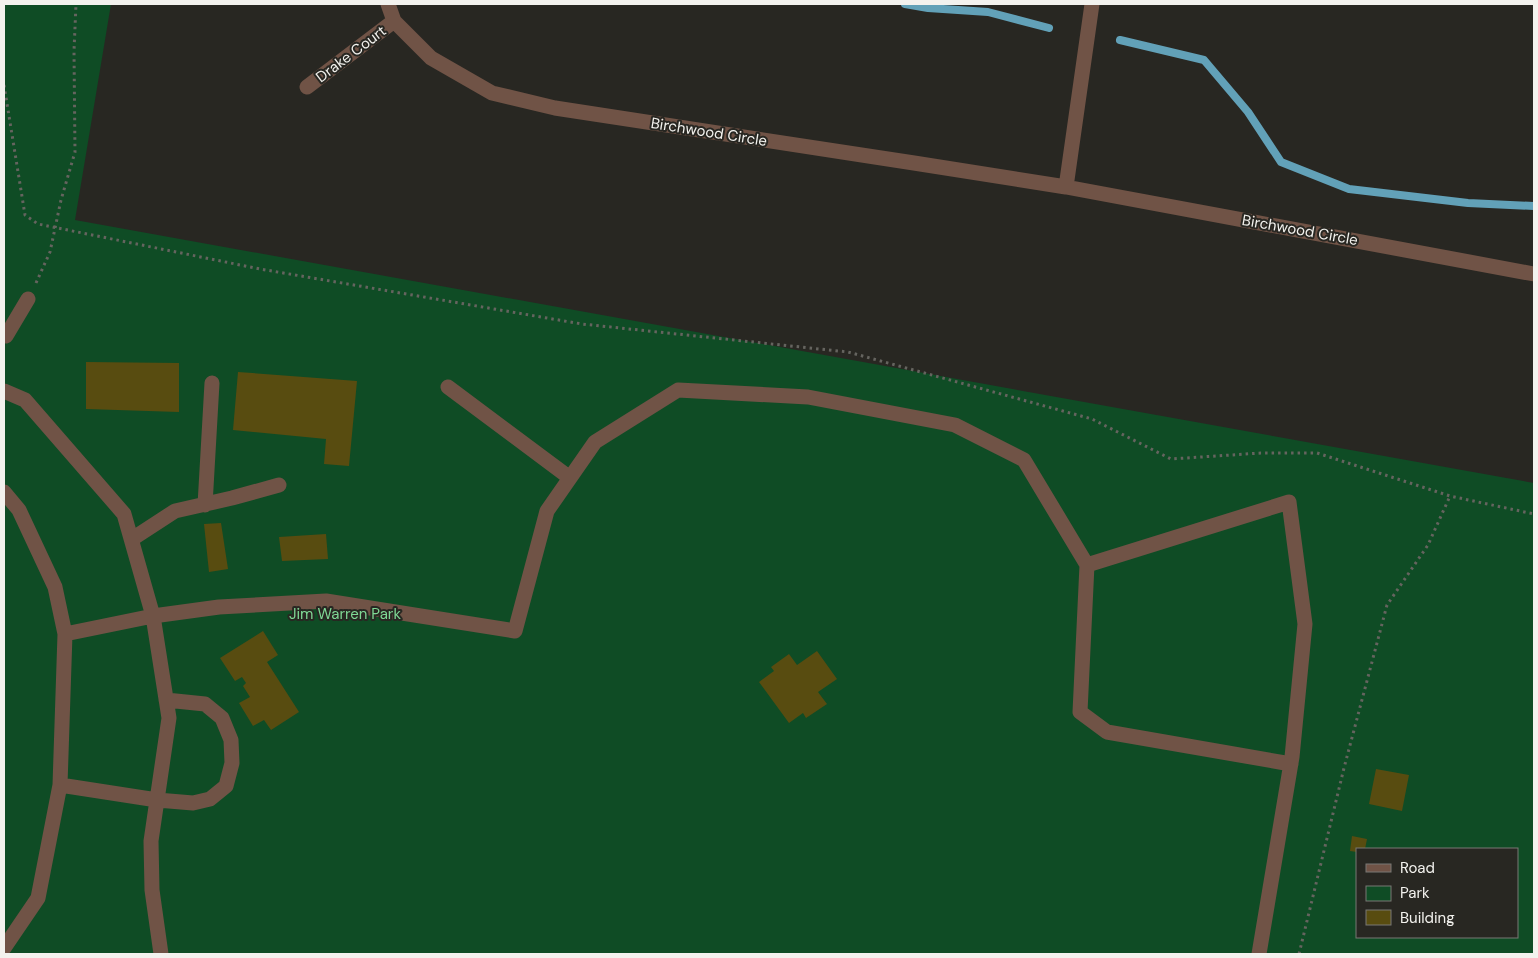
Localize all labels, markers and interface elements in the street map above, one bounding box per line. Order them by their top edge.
street label: Drake Court [312,21,390,87]
street label: Birchwood Circle [649,113,769,151]
street label: Birchwood Circle [1240,210,1360,250]
park label: Jim Warren Park [289,604,401,624]
legend [1356,848,1518,938]
text: Road [1400,858,1435,878]
text: Park [1400,883,1430,903]
text: Building [1400,908,1455,928]

